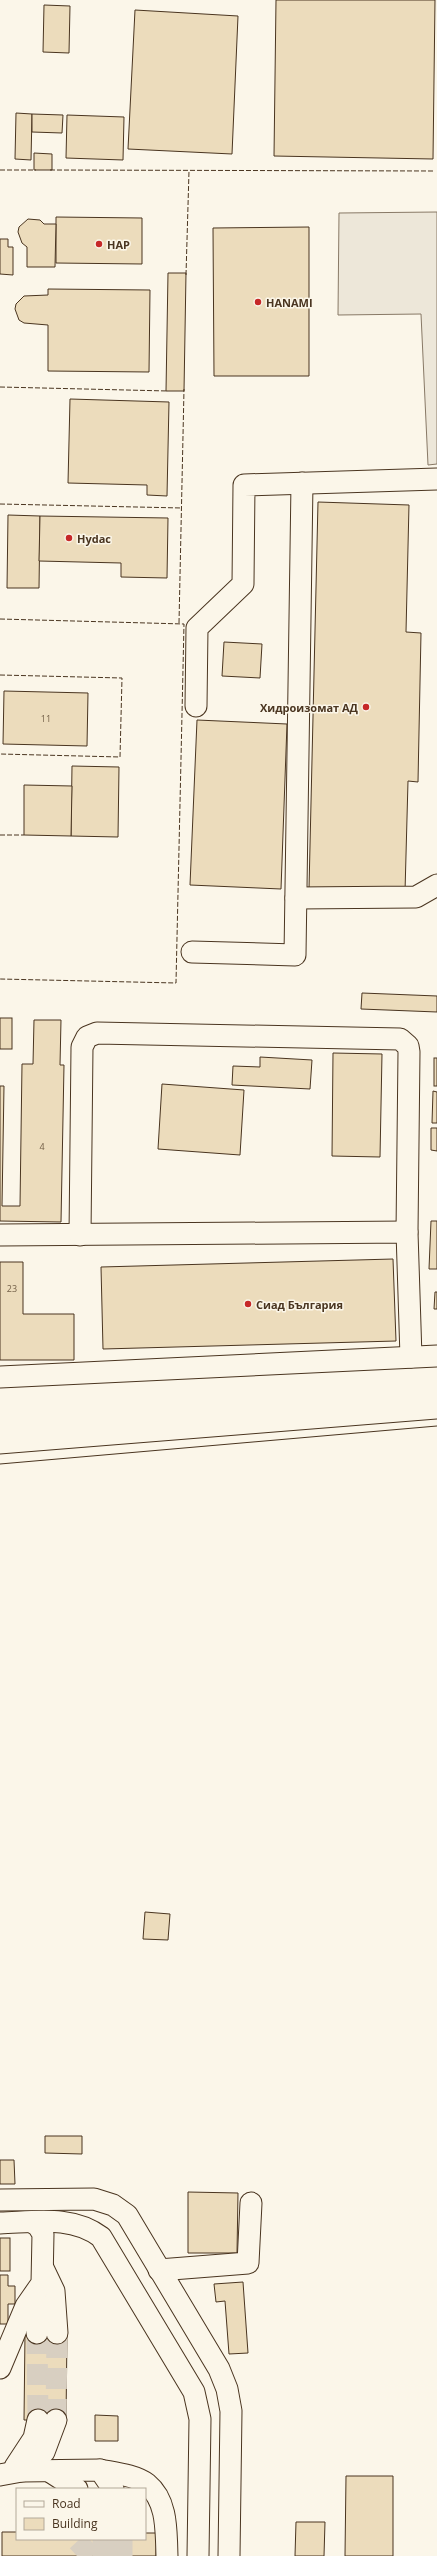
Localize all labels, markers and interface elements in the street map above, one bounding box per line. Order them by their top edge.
place label: НАР [107,237,130,252]
marker: НАР [94,239,104,249]
place label: HANAMI [266,295,313,310]
marker: HANAMI [253,297,263,307]
place label: Hydac [77,531,111,546]
marker: Hydac [64,533,74,543]
place label: Хидроизомат АД [260,700,359,715]
marker: Хидроизомат АД [361,702,371,712]
house number: 11 [41,712,51,725]
house number: 4 [39,1140,45,1153]
house number: 23 [7,1282,17,1295]
place label: Сиад България [256,1297,343,1312]
marker: Сиад България [243,1299,253,1309]
legend [16,2488,146,2540]
text: Road [52,2495,81,2512]
text: Building [52,2515,98,2532]

